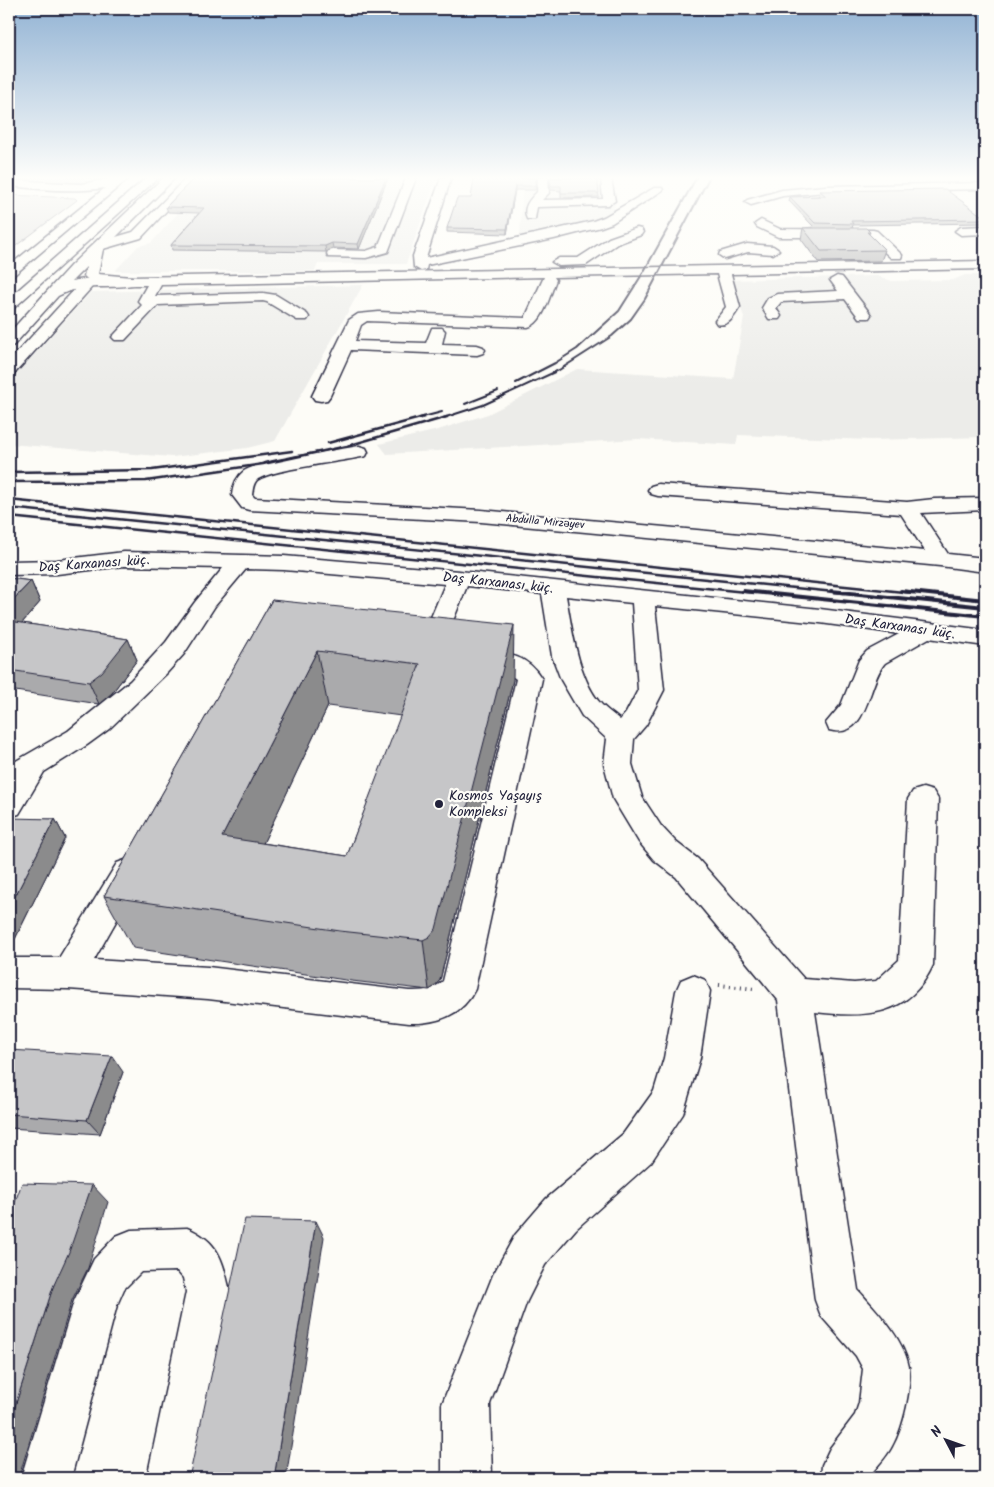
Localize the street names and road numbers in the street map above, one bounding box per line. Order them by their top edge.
street label: Abdulla Mirzəyev [505,510,585,534]
street label: Daş Karxanası küç. [38,549,150,579]
street label: Daş Karxanası küç. [442,566,554,600]
street label: Daş Karxanası küç. [843,608,957,646]

